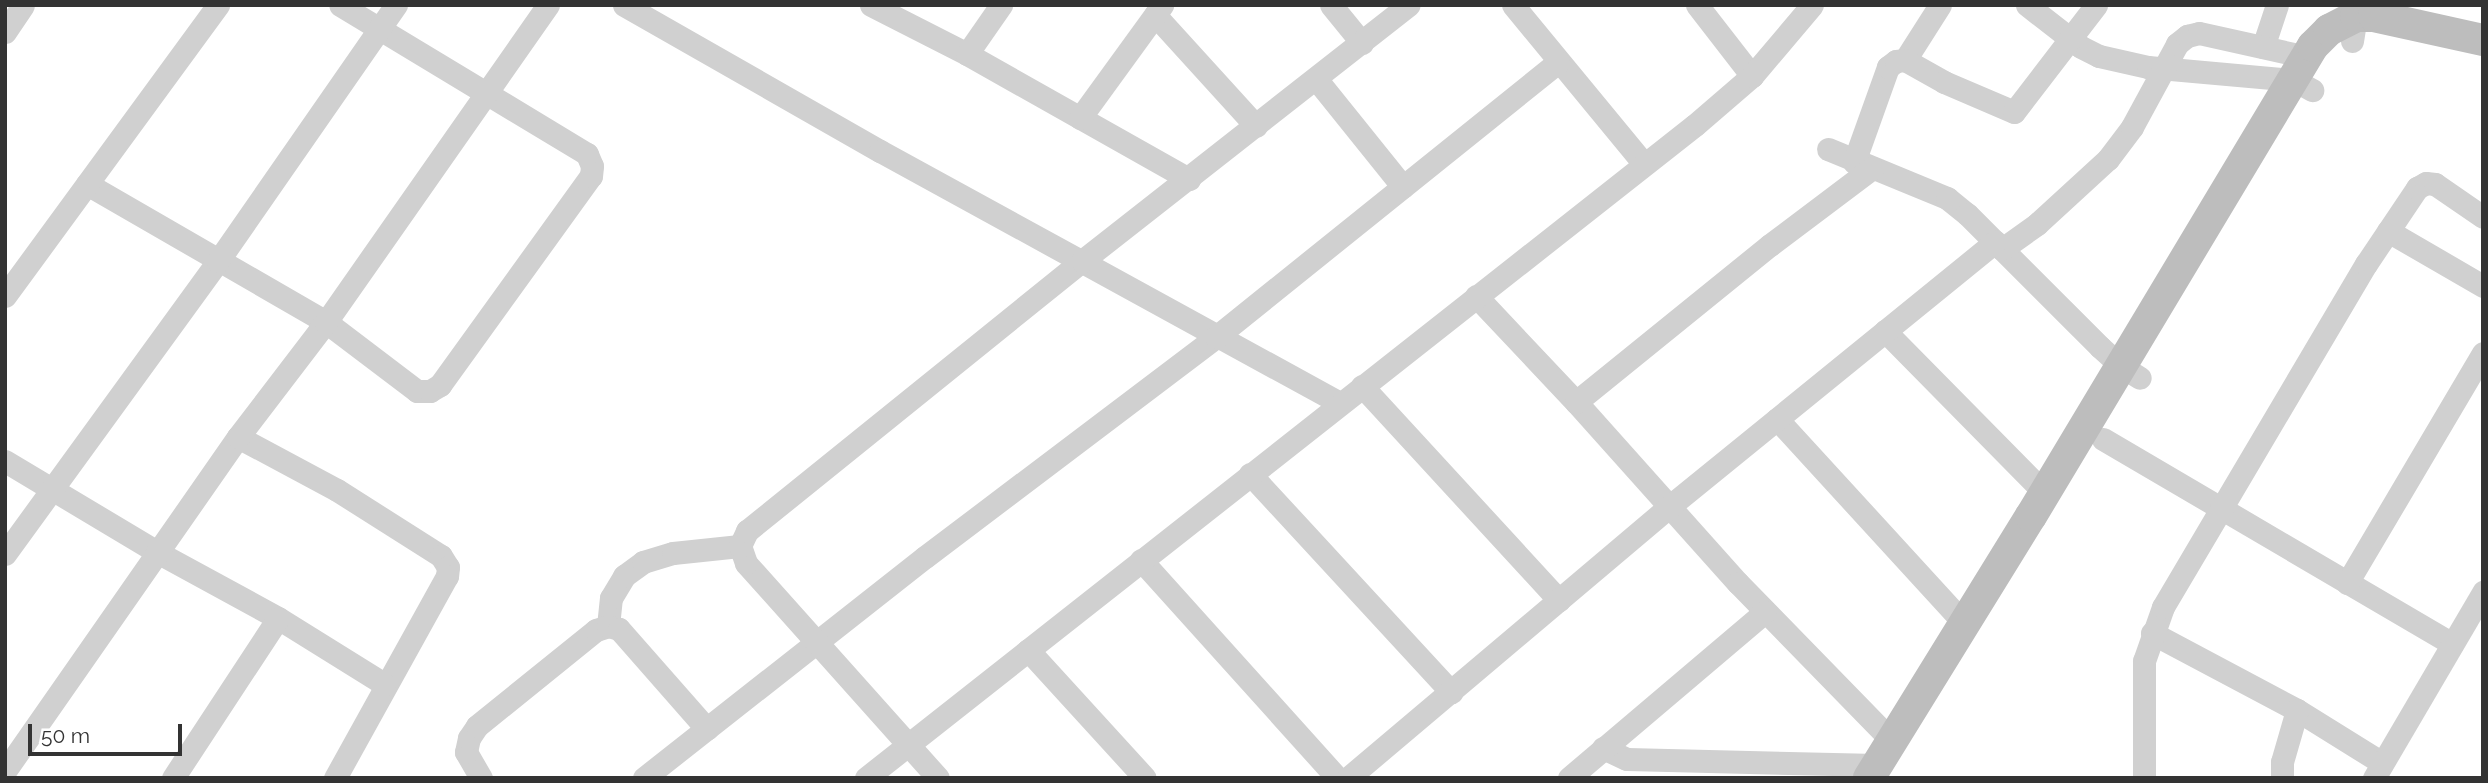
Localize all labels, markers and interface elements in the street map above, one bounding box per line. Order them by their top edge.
scale bar [32,710,186,754]
text: 50 m [41,723,90,748]

